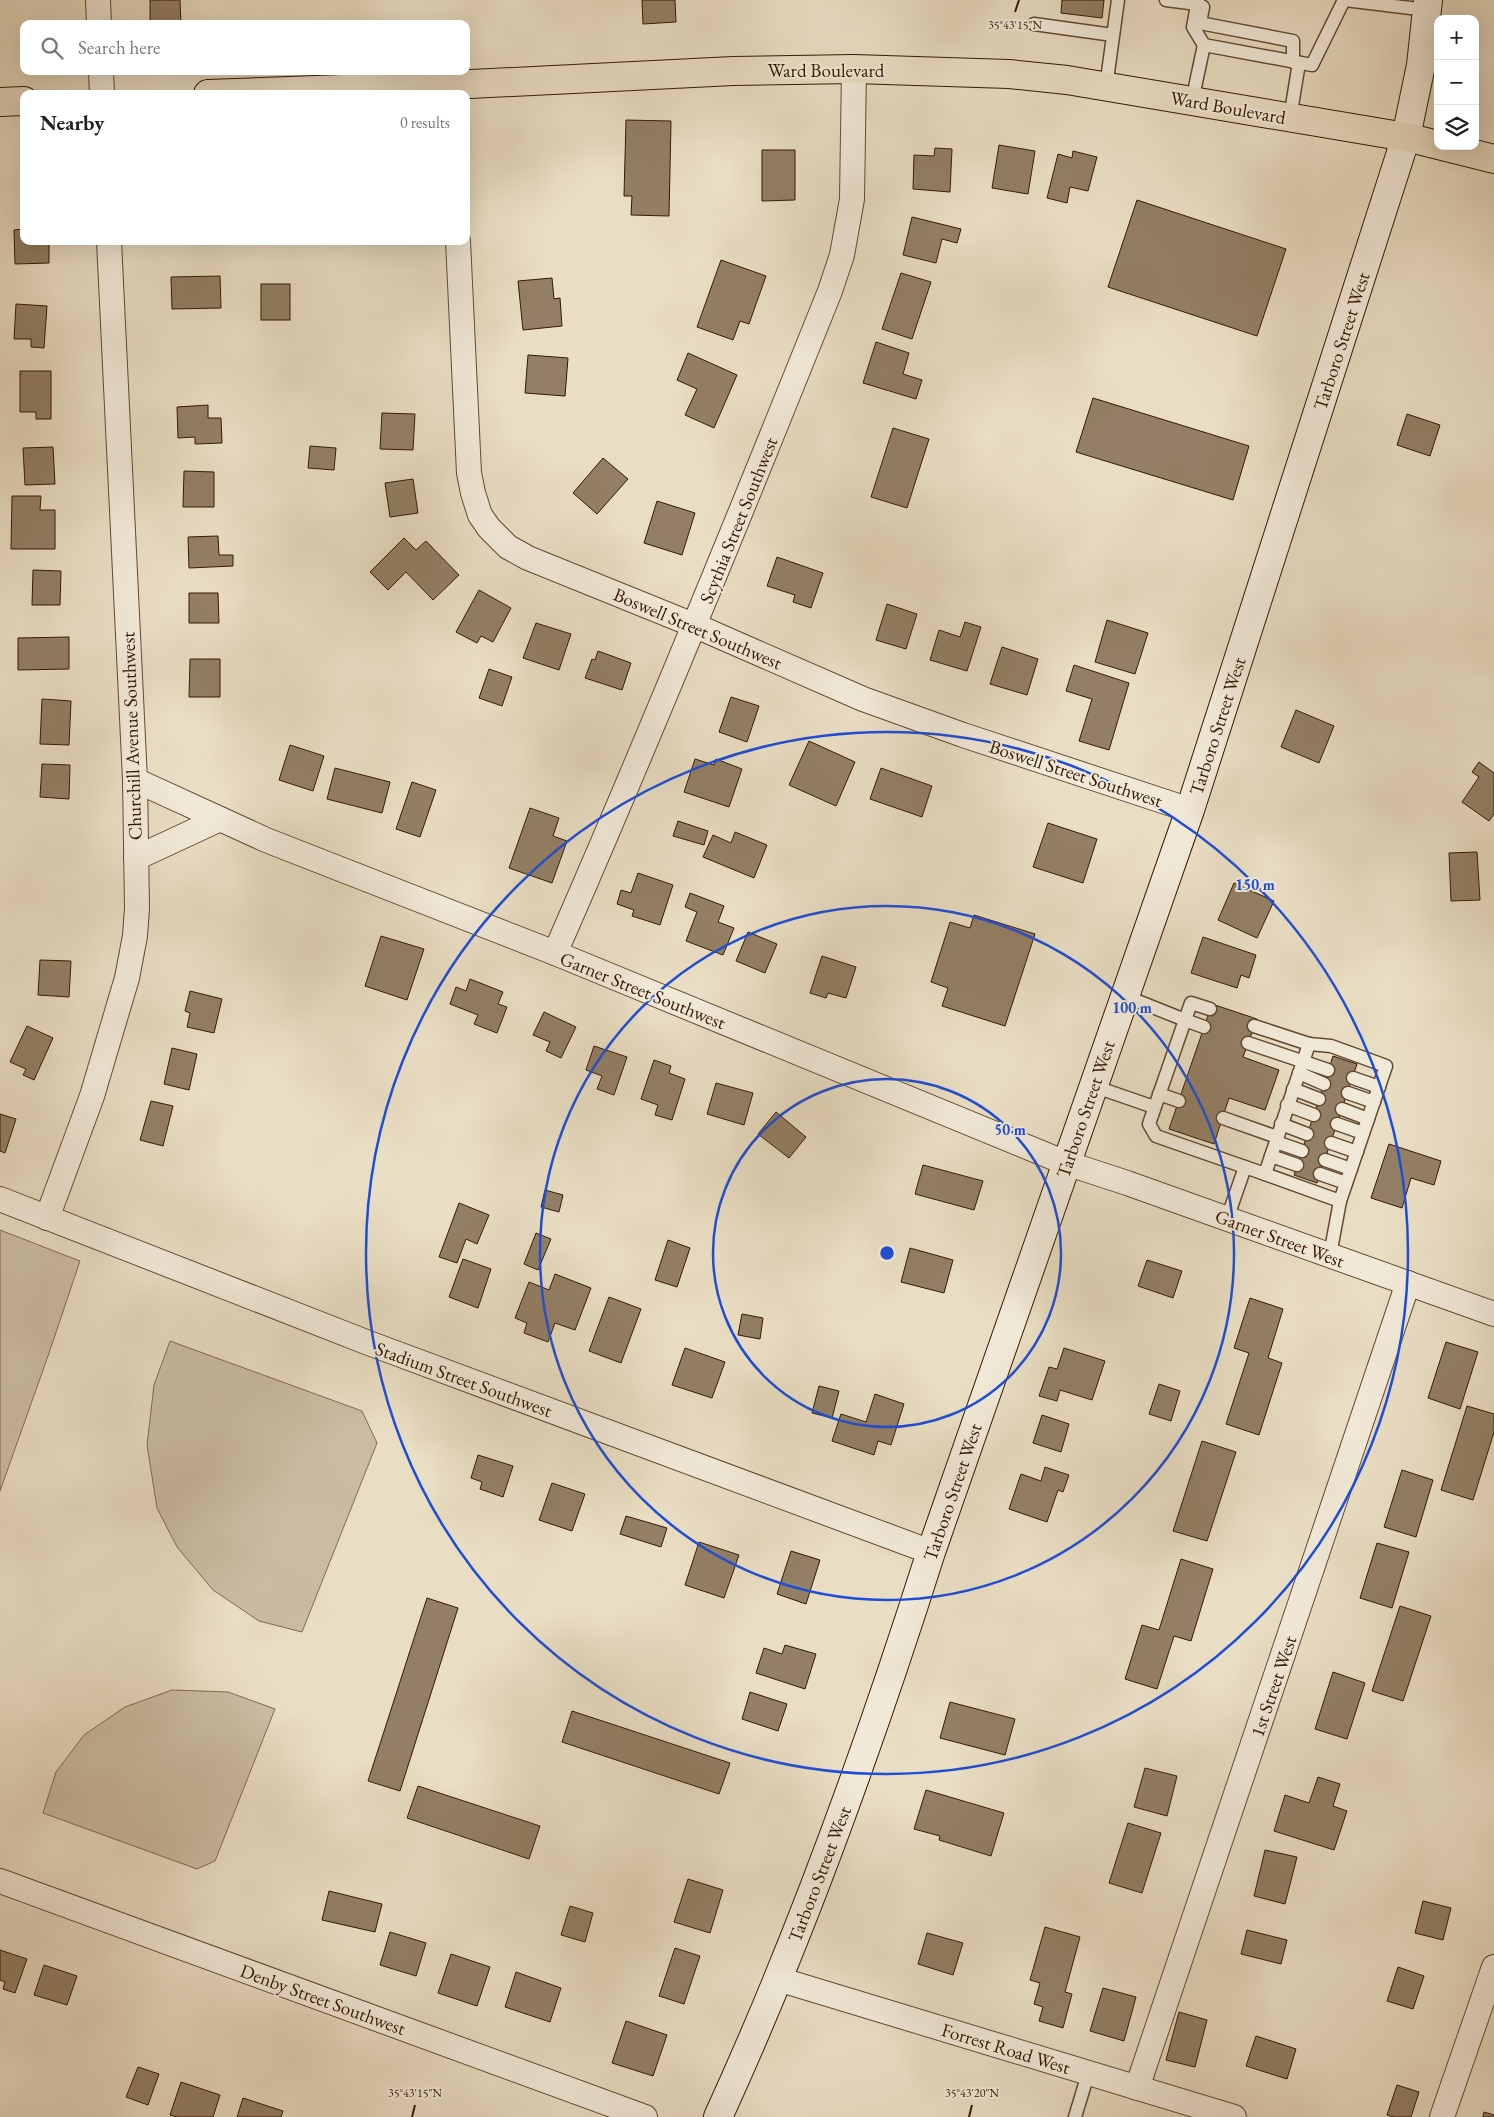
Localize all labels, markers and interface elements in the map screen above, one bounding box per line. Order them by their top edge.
map controls [1434,15,1479,150]
button: + [1434,15,1479,60]
text: 35°43'15"N [988,17,1042,33]
search box [20,20,470,75]
icon: search [38,34,66,62]
text: Search here [78,35,160,60]
street label: Ward Boulevard [768,58,885,83]
button: − [1434,60,1479,105]
street label: Ward Boulevard [1168,85,1288,130]
button: layers [1434,105,1479,150]
text: Nearby [40,109,104,136]
text: 0 results [400,112,450,133]
street label: Tarboro Street West [1307,269,1376,413]
street label: Scythia Street Southwest [694,433,783,607]
street label: Boswell Street Southwest [610,582,786,675]
street label: Churchill Avenue Southwest [115,631,148,841]
street label: Tarboro Street West [1183,654,1252,798]
street label: Boswell Street Southwest [986,734,1166,813]
text: 150 m [1235,875,1275,894]
street label: Garner Street Southwest [556,946,729,1035]
text: 100 m [1112,998,1152,1017]
street label: Tarboro Street West [1050,1037,1121,1181]
text: 50 m [994,1120,1026,1139]
street label: Garner Street West [1212,1203,1348,1273]
centre of rings [878,1244,896,1262]
street label: Stadium Street Southwest [372,1336,556,1423]
street label: Tarboro Street West [917,1420,988,1564]
street label: 1st Street West [1244,1632,1302,1740]
street label: Tarboro Street West [782,1802,857,1946]
street label: Denby Street Southwest [237,1958,409,2041]
street label: Forrest Road West [939,2017,1073,2080]
text: 35°43'15"N [388,2085,442,2101]
text: 35°43'20"N [945,2085,999,2101]

